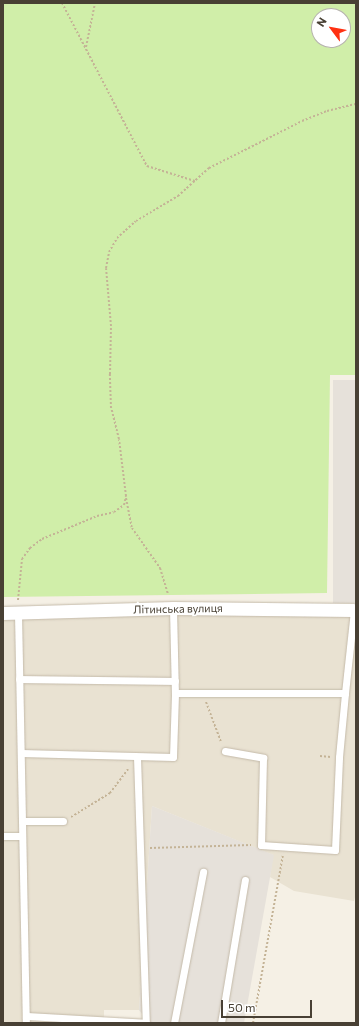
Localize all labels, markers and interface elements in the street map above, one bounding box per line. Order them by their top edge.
north arrow [311,8,351,48]
text: N [314,15,329,29]
street label: Літинська вулиця [133,602,223,616]
scale bar [223,992,314,1018]
text: 50 m [228,1000,256,1014]

